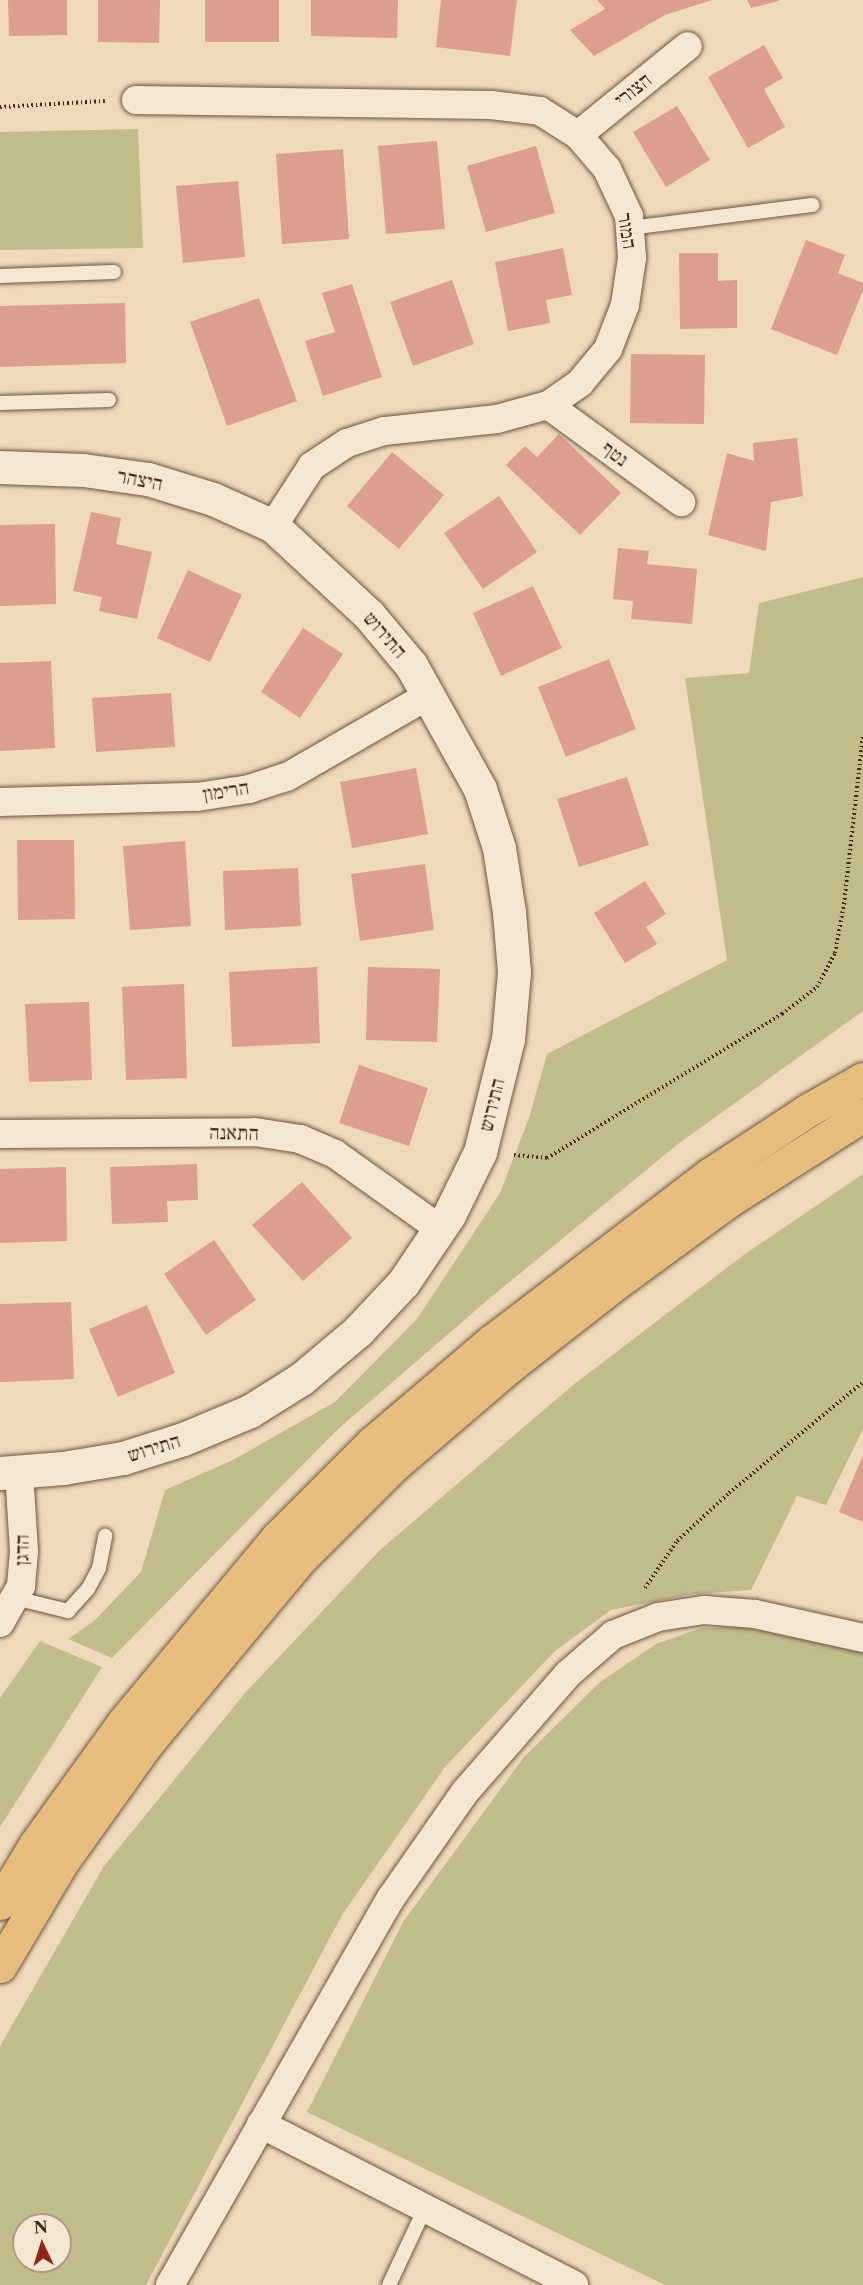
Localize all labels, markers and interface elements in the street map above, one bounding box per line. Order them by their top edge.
street label: הצורי [610,68,656,112]
street label: המור [612,211,642,251]
street label: נטף [597,436,633,472]
street label: היצהר [115,464,165,496]
street label: התירוש [358,607,412,663]
street label: הרימון [201,776,251,806]
street label: התירוש [474,1076,510,1134]
street label: התאנה [209,1121,259,1145]
street label: התירוש [125,1429,183,1467]
street label: הדגן [10,1534,34,1566]
north arrow [12,2213,72,2273]
text: N [33,2217,49,2237]

